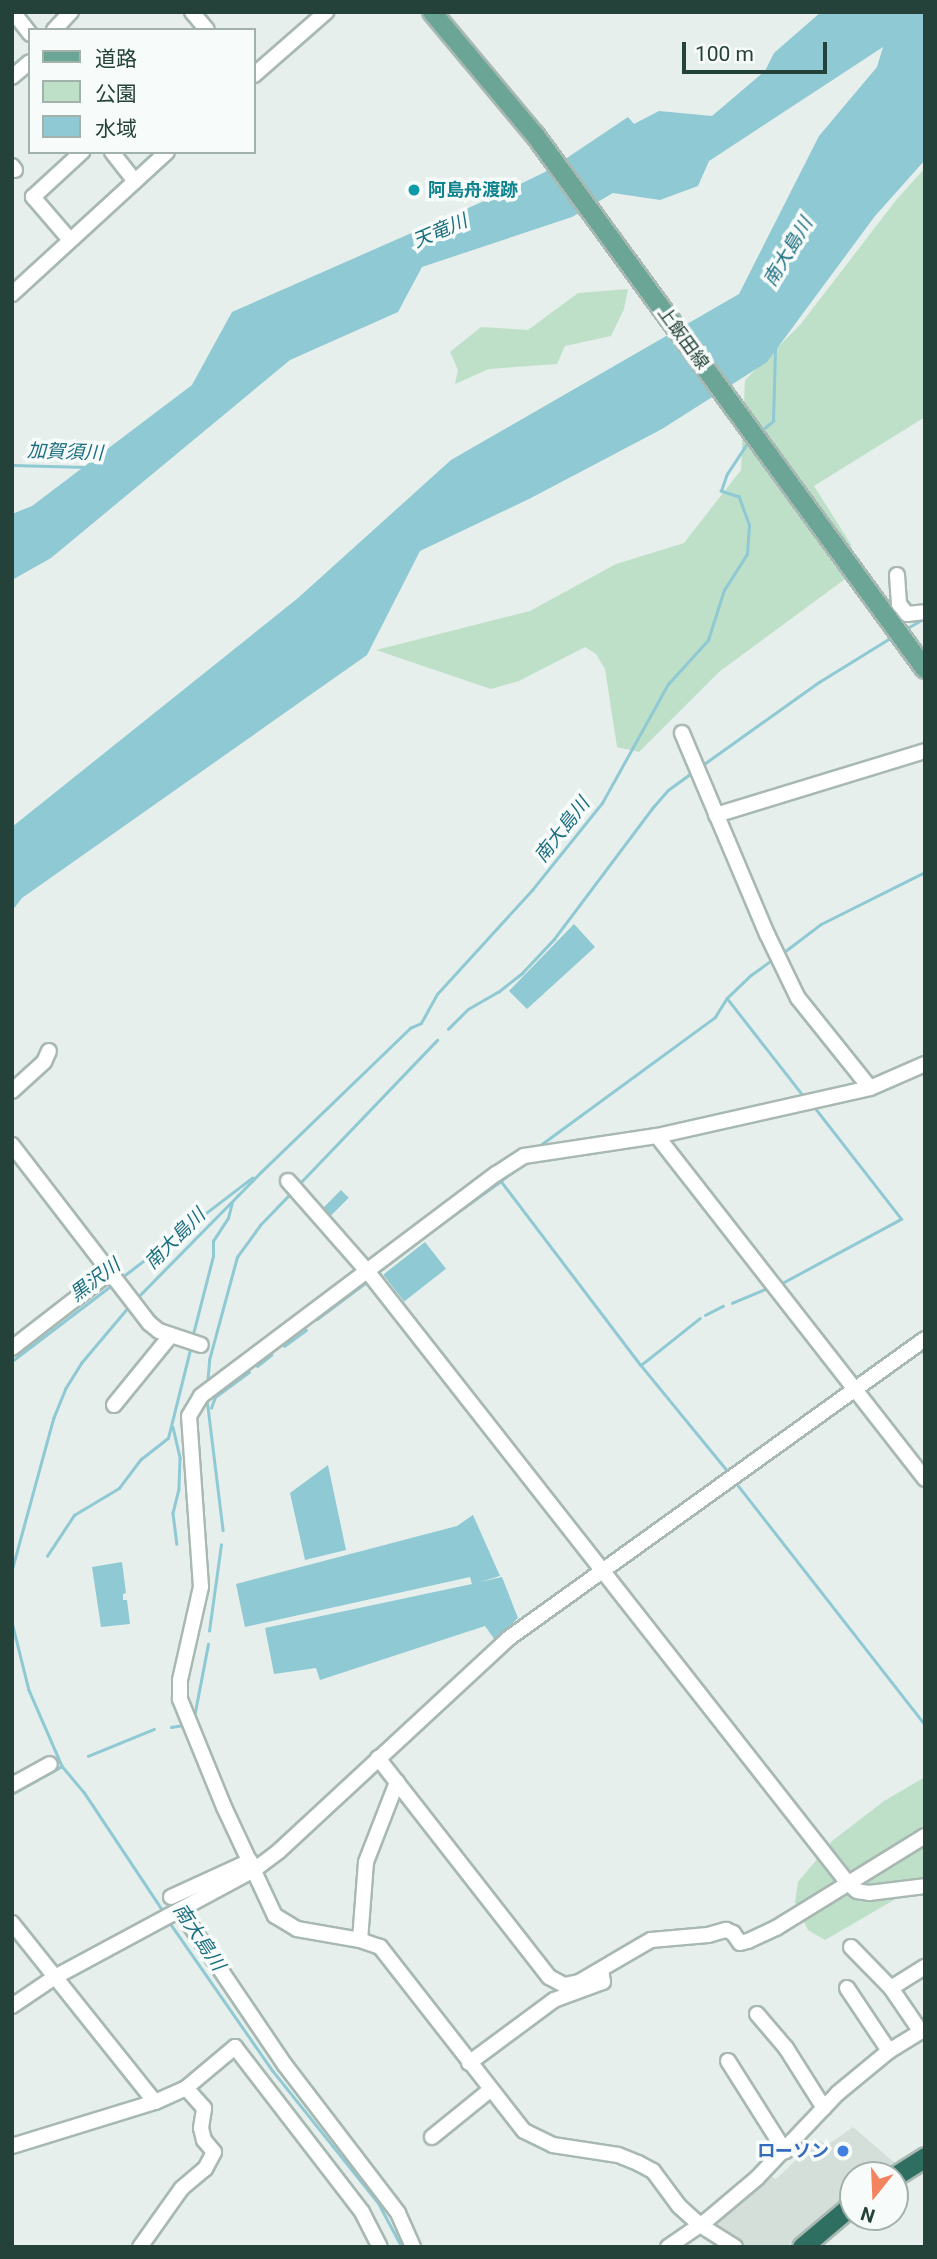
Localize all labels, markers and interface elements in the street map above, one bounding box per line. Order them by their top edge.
legend [28,28,256,154]
scale bar [685,28,830,72]
text: 100 m [695,42,754,66]
text: 道路 [95,47,137,71]
text: 公園 [95,82,137,106]
text: 水域 [95,117,137,141]
place label: 阿島舟渡跡 [428,179,518,201]
marker: 阿島舟渡跡 [406,182,422,198]
water label: 天竜川 [409,209,471,253]
water label: 南大島川 [759,214,817,290]
street label: 上飯田線 [653,303,713,373]
water label: 加賀須川 [27,439,103,465]
water label: 南大島川 [530,793,594,867]
water label: 南大島川 [140,1204,210,1274]
water label: 黒沢川 [65,1254,125,1306]
water label: 南大島川 [168,1899,230,1975]
place label: ローソン [757,2140,829,2162]
marker: ローソン [835,2143,851,2159]
north arrow [839,2161,909,2231]
text: N [858,2202,878,2228]

